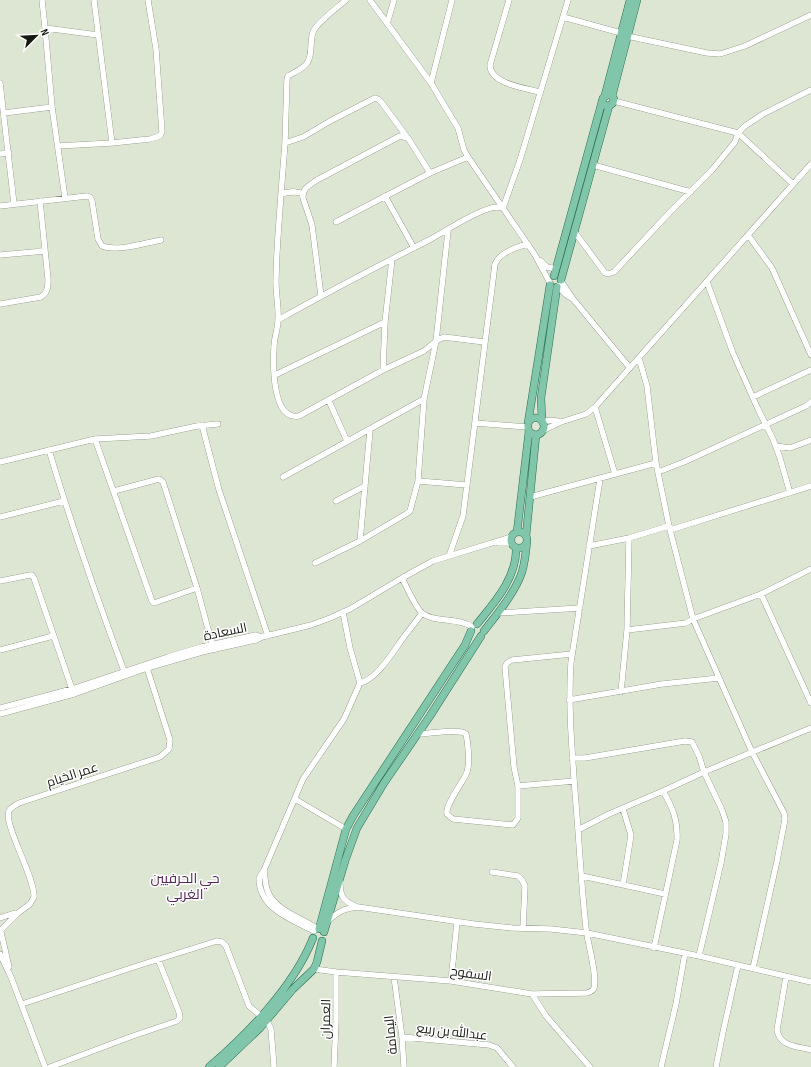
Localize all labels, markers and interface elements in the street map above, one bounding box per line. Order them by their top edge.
north arrow [16,16,56,56]
text: N [38,27,52,38]
street label: السعادة [202,620,249,644]
street label: عمر الخيام [45,759,100,792]
district label: حي الحرفيين الغربي [150,870,220,906]
street label: السفوح [449,963,493,985]
street label: العمران [318,999,334,1039]
street label: اليمامة [381,1014,401,1055]
street label: عبدالله بن ربيع [416,1019,488,1044]

